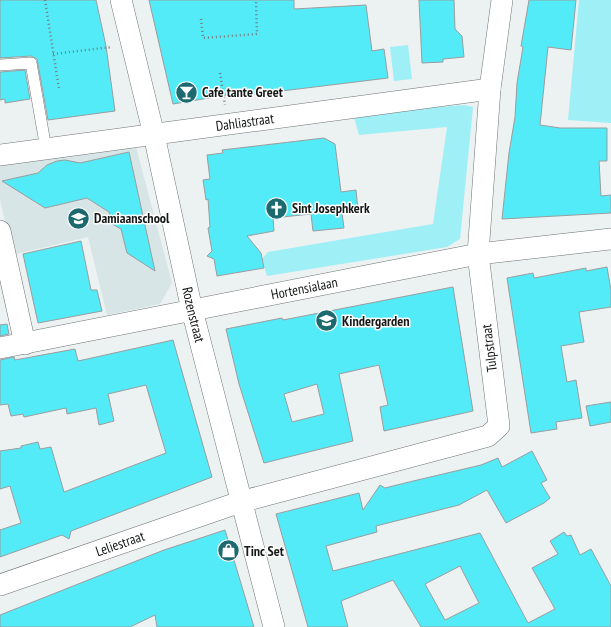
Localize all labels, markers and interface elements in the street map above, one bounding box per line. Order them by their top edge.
bar icon: Cafe tante Greet [173,79,199,105]
place label: Cafe tante Greet [202,83,283,101]
street label: Dahliastraat [215,109,275,135]
church icon: Sint Josephkerk [264,195,290,221]
place label: Sint Josephkerk [292,199,370,217]
school or university icon: Damiaanschool [66,205,92,231]
place label: Damiaanschool [94,209,170,227]
street label: Hortensialaan [269,273,339,304]
street label: Rozenstraat [178,285,209,344]
school or university icon: Kindergarden [313,308,339,334]
place label: Kindergarden [342,312,410,330]
street label: Tulpstraat [477,323,501,373]
street label: Leliestraat [93,527,147,560]
shop icon: Tinc Set [216,538,242,564]
place label: Tinc Set [244,542,284,560]

